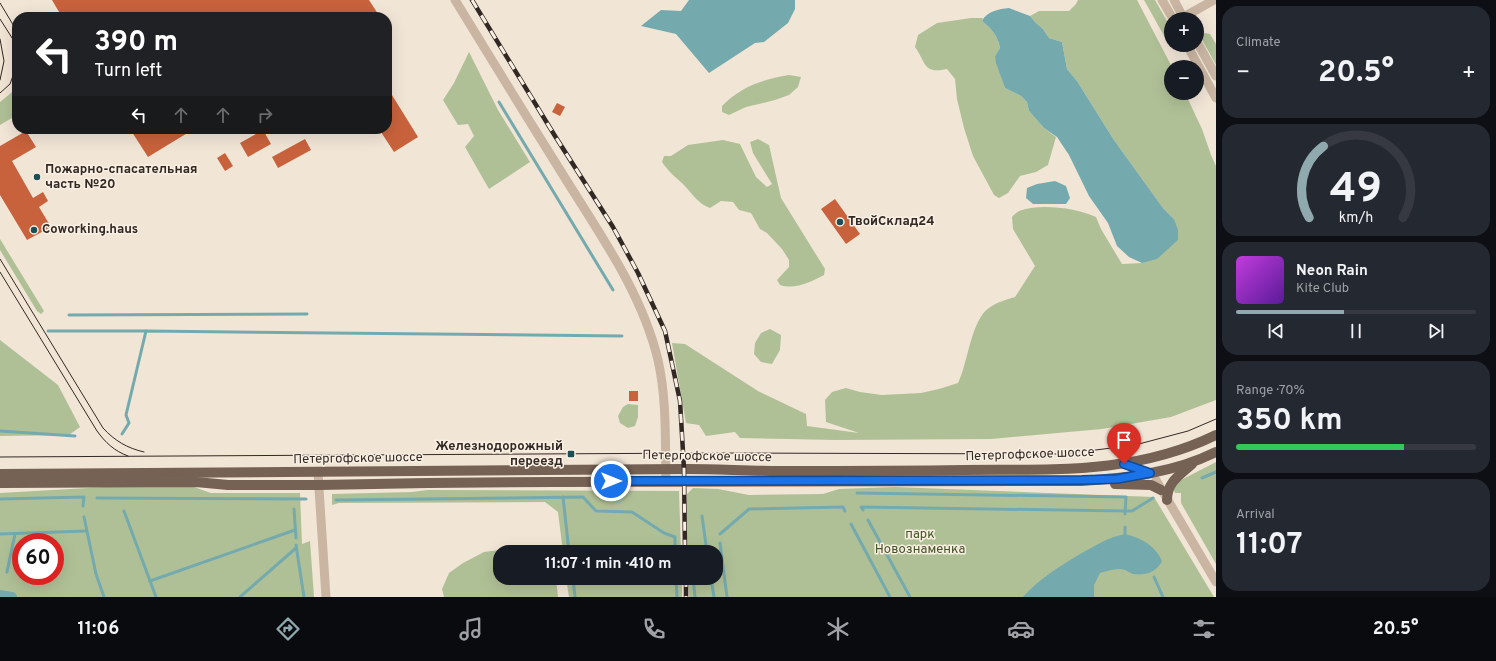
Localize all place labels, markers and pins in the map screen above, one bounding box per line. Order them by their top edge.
place label: Пожарно-спасательная часть №20 [45,162,198,193]
marker: Пожарно-спасательная часть №20 [32,172,42,182]
place label: ТвойСклад24 [848,214,935,230]
marker: ТвойСклад24 [835,217,845,227]
place label: Coworking.haus [42,222,138,238]
marker: Coworking.haus [29,225,39,235]
pin [1107,423,1141,464]
place label: Железнодорожный переезд [435,439,563,470]
marker: Железнодорожный переезд [566,449,576,459]

